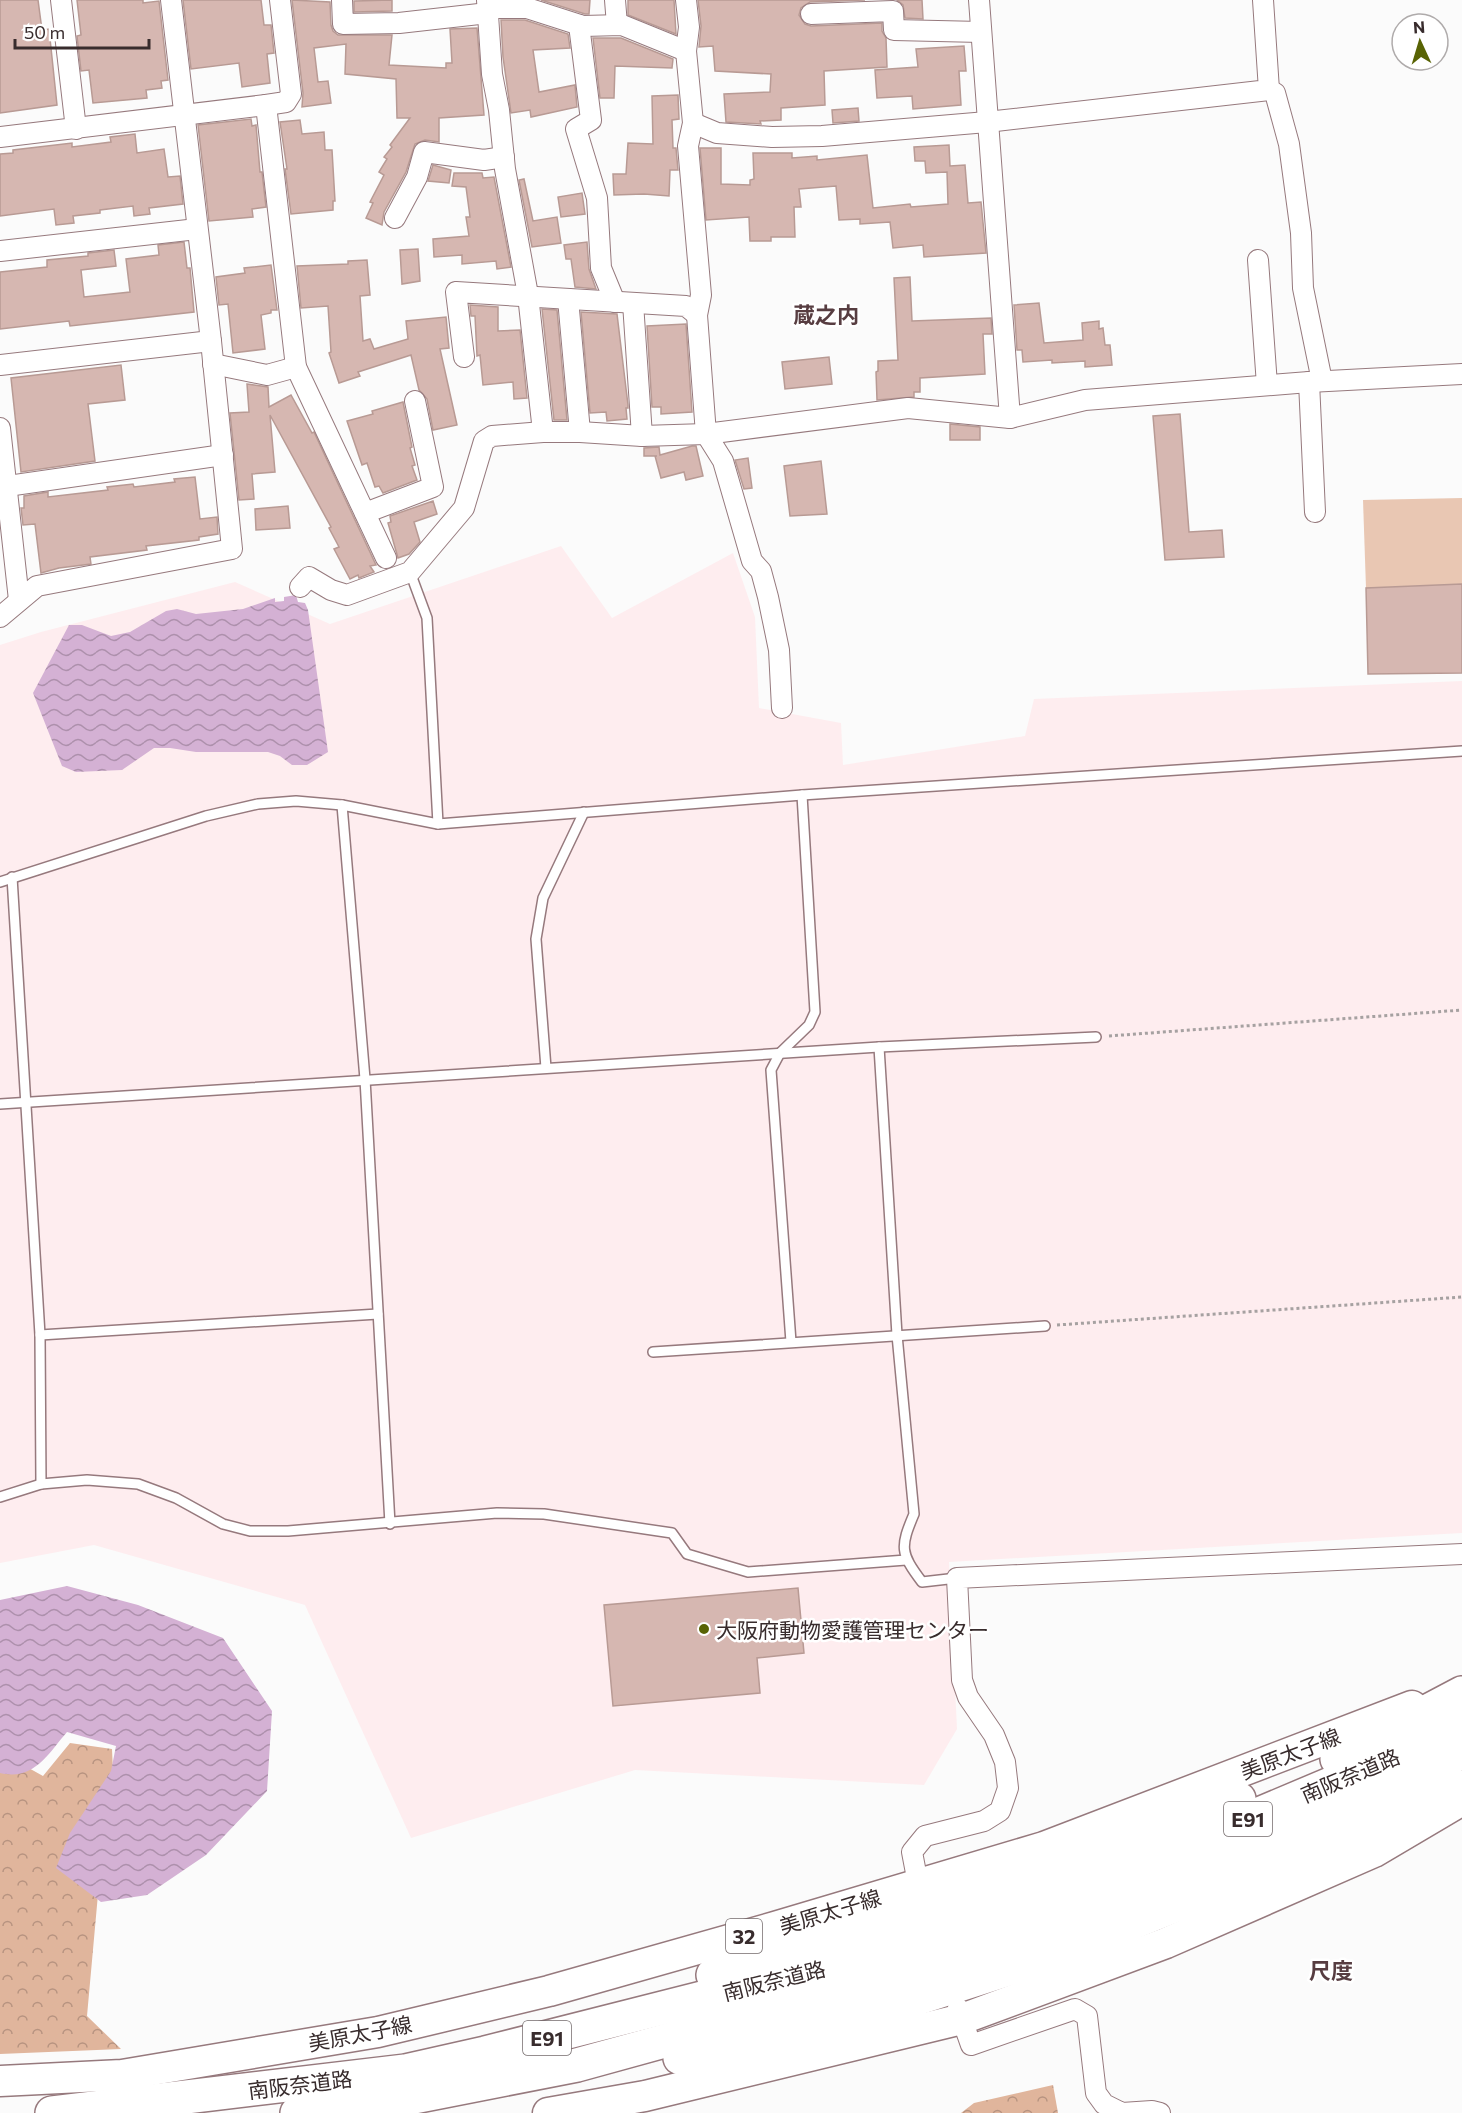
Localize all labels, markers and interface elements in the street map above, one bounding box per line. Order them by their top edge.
scale bar [15,12,148,50]
north arrow [1390,12,1450,72]
text: N [1412,17,1426,36]
text: 50 m [24,21,65,43]
district label: 蔵之内 [793,301,859,328]
place label: 大阪府動物愛護管理センター [716,1617,989,1642]
marker: 大阪府動物愛護管理センター [697,1622,711,1636]
street label: 美原太子線 [1237,1723,1343,1783]
street label: 南阪奈道路 [1297,1743,1403,1807]
road number: E91 [1224,1802,1272,1836]
street label: 美原太子線 [776,1884,884,1938]
road number: 32 [726,1919,762,1953]
street label: 南阪奈道路 [720,1955,828,2005]
district label: 尺度 [1309,1957,1353,1984]
street label: 美原太子線 [306,2011,414,2055]
road number: E91 [523,2021,571,2055]
street label: 南阪奈道路 [246,2065,354,2103]

